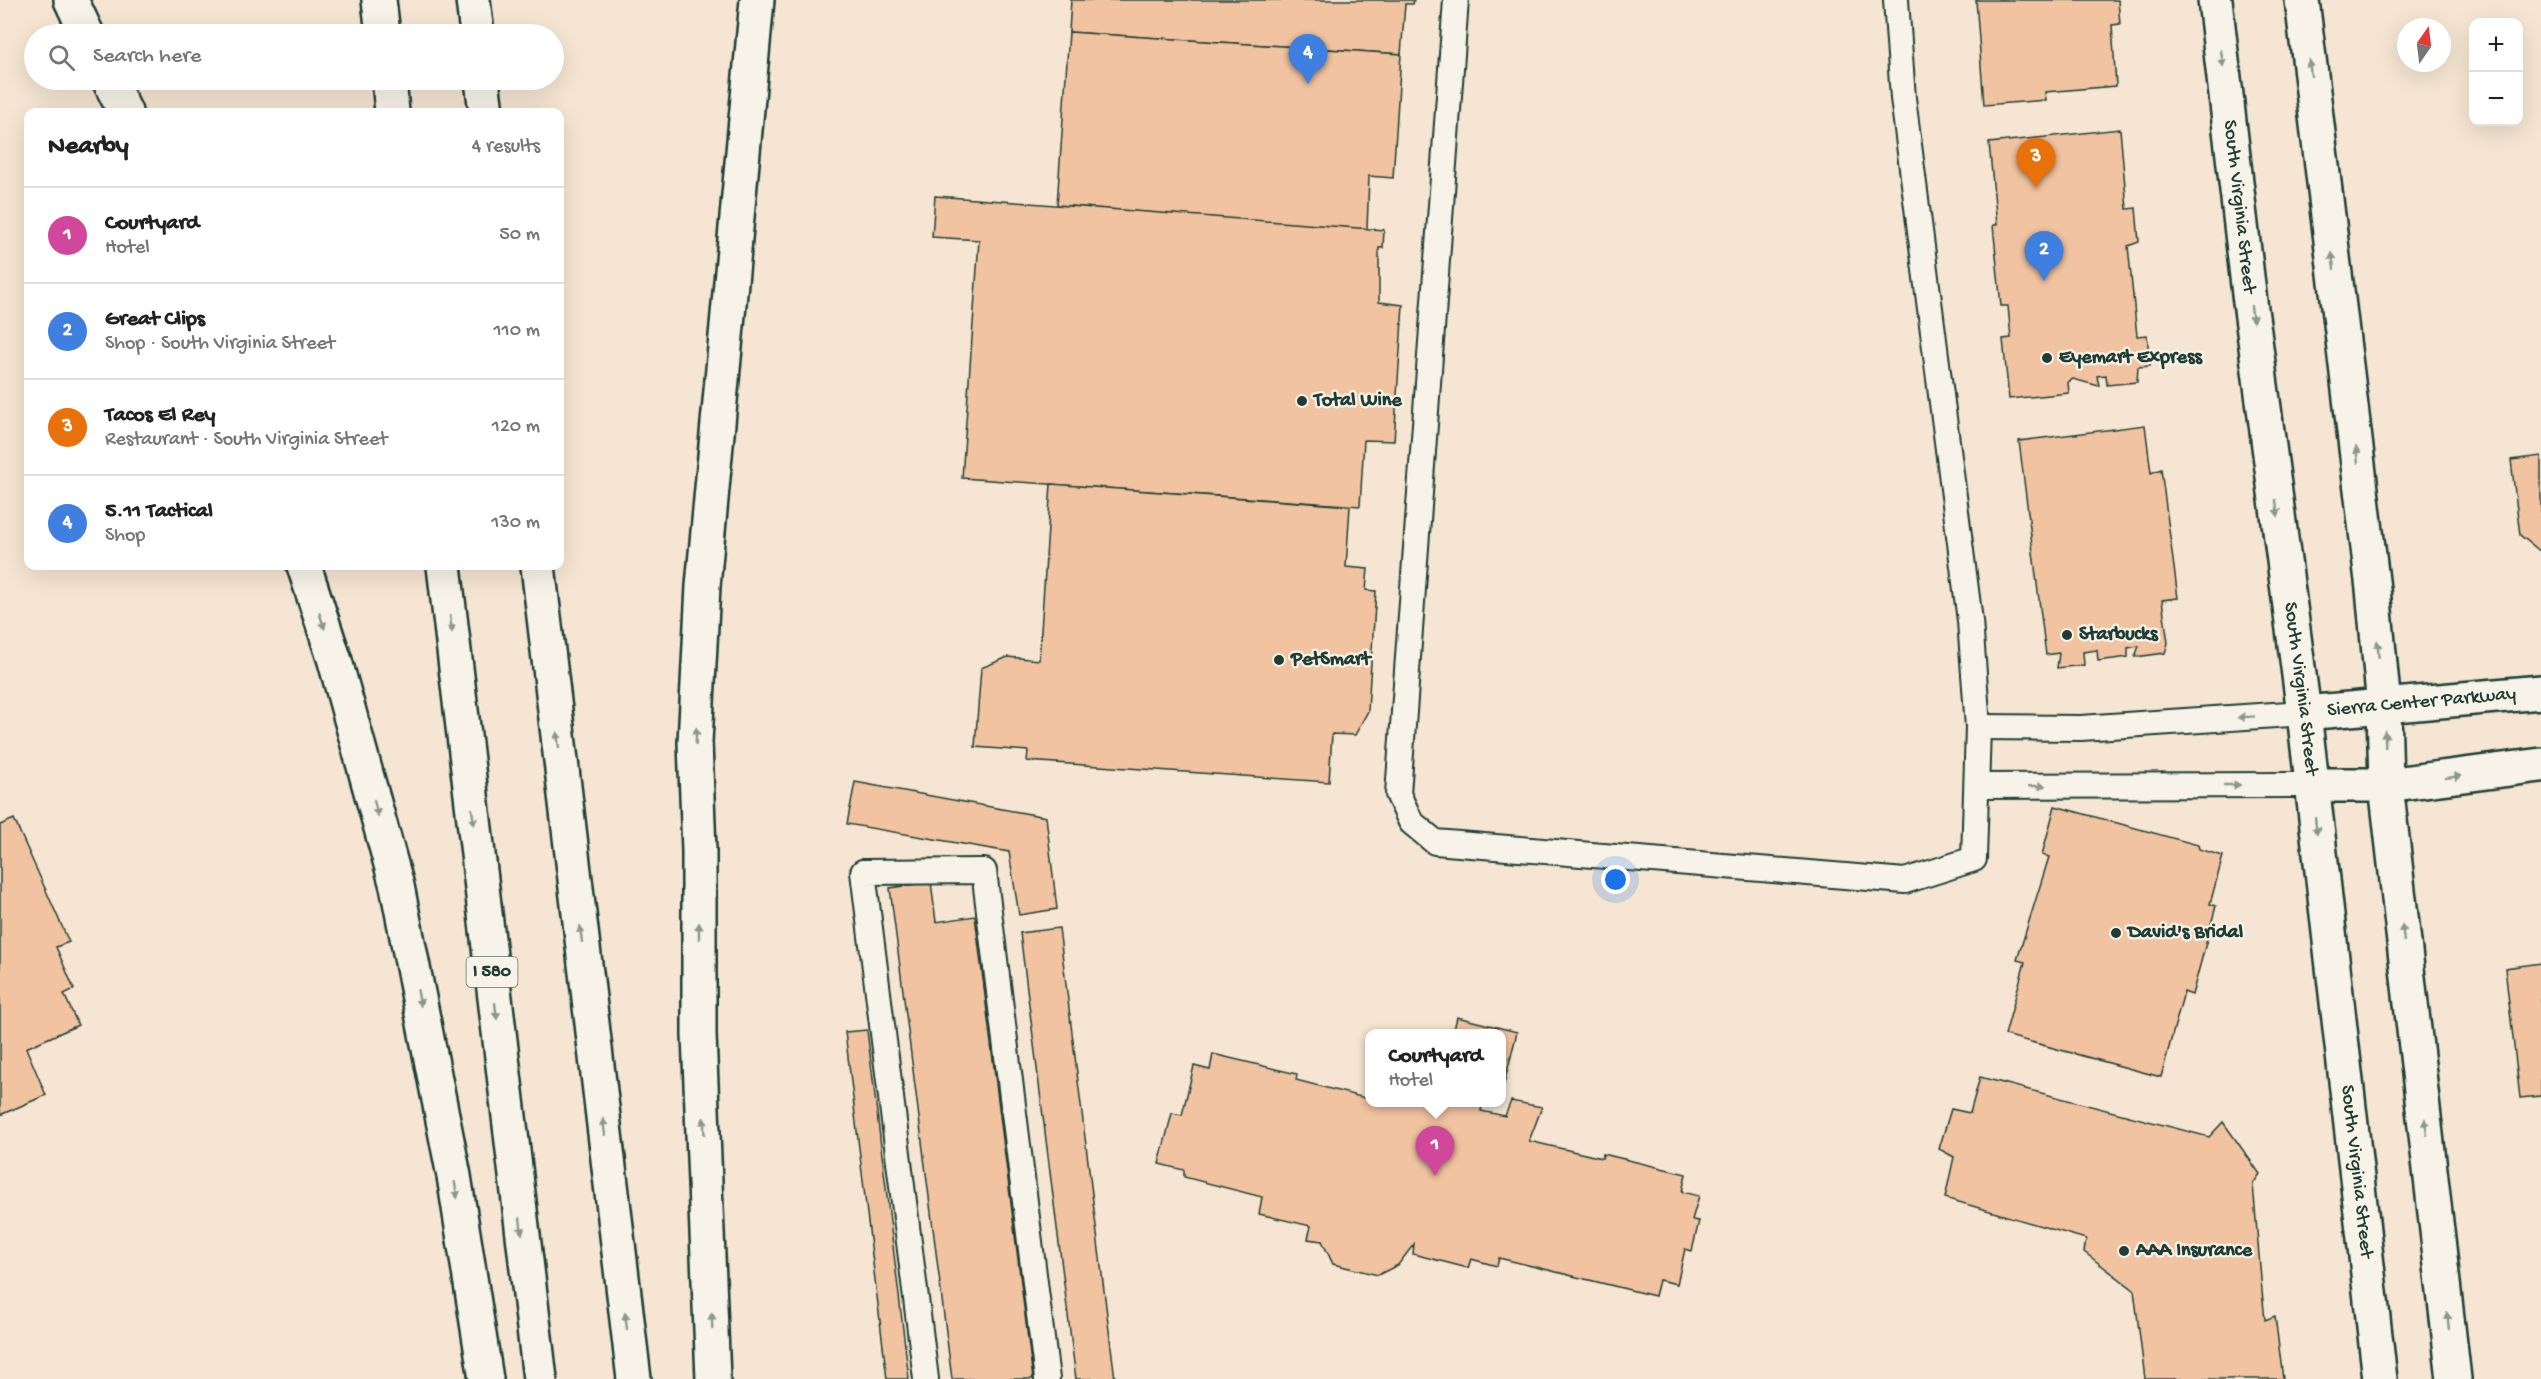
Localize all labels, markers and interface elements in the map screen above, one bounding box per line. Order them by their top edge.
north arrow [2397,18,2451,72]
map controls [2469,18,2523,126]
button: + [2469,18,2523,72]
search box [24,24,564,90]
pin: 4 [1288,34,1328,84]
icon: search [45,41,78,74]
text: Search here [93,44,201,70]
one-way arrow [2217,49,2227,68]
one-way arrow [2305,58,2315,77]
button: − [2469,72,2523,126]
street label: South Virginia Street [2217,119,2261,296]
text: Nearby [48,132,129,163]
text: 4 results [472,136,540,159]
pin: 3 [2016,138,2056,188]
text: Courtyard [105,211,199,237]
text: 1 [63,224,72,247]
text: 50 m [499,224,540,247]
pin: 2 [2024,232,2064,281]
text: Hotel [105,237,150,260]
one-way arrow [2328,252,2338,271]
one-way arrow [2247,305,2256,324]
text: Great Clips [105,307,205,333]
text: 2 [63,320,72,343]
text: 110 m [494,320,540,343]
text: Shop · South Virginia Street [105,333,335,356]
place label: Eyemart Express [2059,347,2203,370]
marker: Eyemart Express [2040,351,2054,365]
place label: Total Wine [1312,390,1402,413]
marker: Total Wine [1295,394,1309,408]
text: Tacos El Rey [105,403,215,429]
text: 3 [62,416,73,439]
text: 120 m [492,416,540,439]
text: Restaurant · South Virginia Street [105,429,387,452]
one-way arrow [2352,445,2361,464]
one-way arrow [2272,498,2282,517]
text: 5.11 Tactical [105,499,213,525]
text: 4 [63,512,72,535]
text: 130 m [491,512,540,535]
text: Shop [105,525,145,548]
street label: South Virginia Street [2278,601,2323,778]
one-way arrow [318,612,327,630]
one-way arrow [446,614,456,633]
place label: Starbucks [2079,624,2159,647]
marker: Starbucks [2060,628,2074,642]
one-way arrow [2373,639,2383,658]
place label: PetSmart [1290,649,1372,672]
marker: PetSmart [1272,653,1286,667]
street label: Sierra Center Parkway [2326,683,2517,722]
one-way arrow [2237,712,2256,722]
one-way arrow [691,726,700,745]
one-way arrow [553,730,563,749]
one-way arrow [2380,730,2389,749]
one-way arrow [2444,772,2463,781]
one-way arrow [2222,780,2241,790]
one-way arrow [2027,781,2046,790]
one-way arrow [371,799,381,818]
one-way arrow [469,808,478,827]
one-way arrow [2311,817,2321,836]
your location [1601,865,1630,894]
one-way arrow [694,921,704,940]
place label: David's Bridal [2126,922,2244,945]
one-way arrow [576,924,585,943]
one-way arrow [2398,924,2408,943]
marker: David's Bridal [2109,926,2123,940]
road number: I 580 [466,957,518,987]
one-way arrow [415,989,424,1008]
one-way arrow [491,1002,501,1021]
popup [1365,1029,1506,1107]
text: Courtyard [1388,1044,1483,1070]
text: Hotel [1388,1070,1433,1093]
street label: South Virginia Street [2335,1084,2378,1261]
one-way arrow [699,1116,708,1135]
one-way arrow [599,1118,608,1137]
one-way arrow [2421,1118,2430,1137]
pin: 1 [1416,1126,1454,1176]
one-way arrow [452,1181,461,1200]
one-way arrow [517,1216,526,1235]
place label: AAA Insurance [2135,1240,2253,1263]
marker: AAA Insurance [2117,1244,2131,1258]
one-way arrow [622,1311,631,1330]
one-way arrow [707,1311,716,1330]
one-way arrow [2443,1311,2453,1330]

